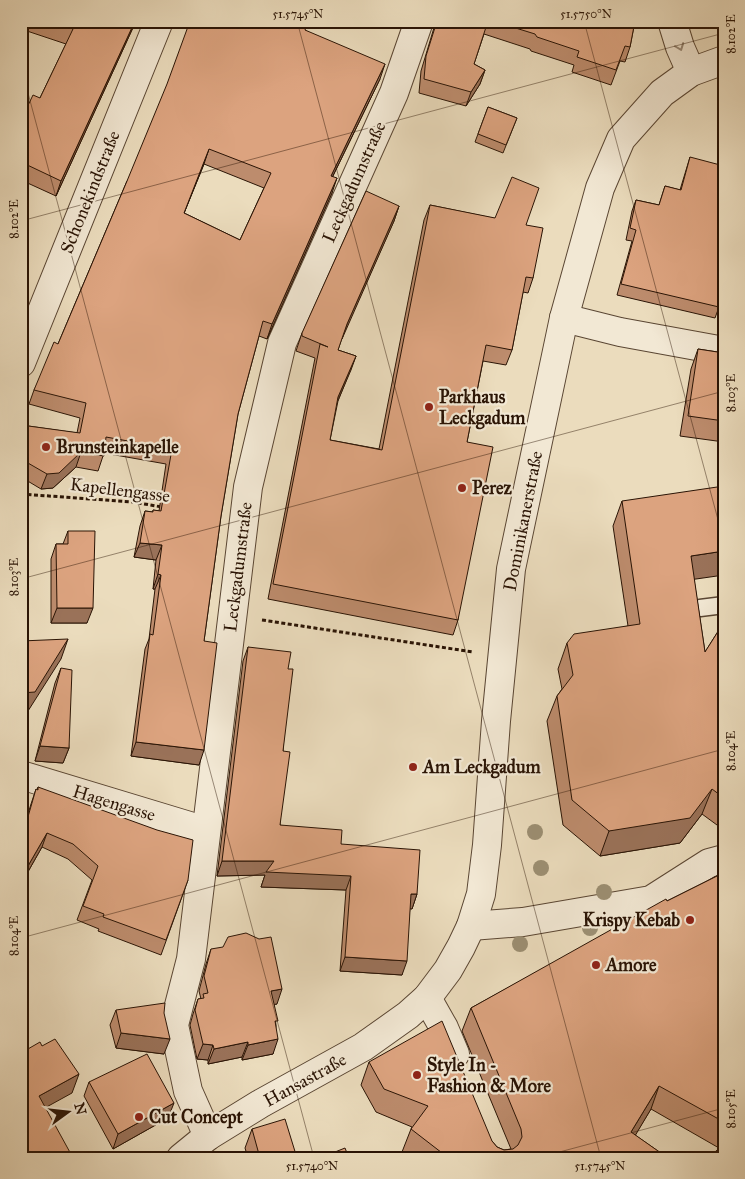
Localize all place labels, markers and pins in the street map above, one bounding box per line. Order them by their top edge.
place label: Parkhaus Leckgadum [439,386,526,430]
marker: Parkhaus Leckgadum [423,401,435,413]
place label: Brunsteinkapelle [56,436,179,459]
marker: Brunsteinkapelle [40,441,52,453]
place label: Perez [472,477,512,499]
marker: Perez [456,482,468,494]
place label: Am Leckgadum [422,756,541,779]
marker: Am Leckgadum [407,761,419,773]
place label: Krispy Kebab [583,909,680,932]
marker: Krispy Kebab [684,914,696,926]
place label: Amore [605,954,657,976]
marker: Amore [590,959,602,971]
place label: Style In - Fashion & More [427,1054,551,1097]
marker: Style In - Fashion & More [411,1069,423,1081]
place label: Cut Concept [149,1106,243,1129]
marker: Cut Concept [133,1111,145,1123]

